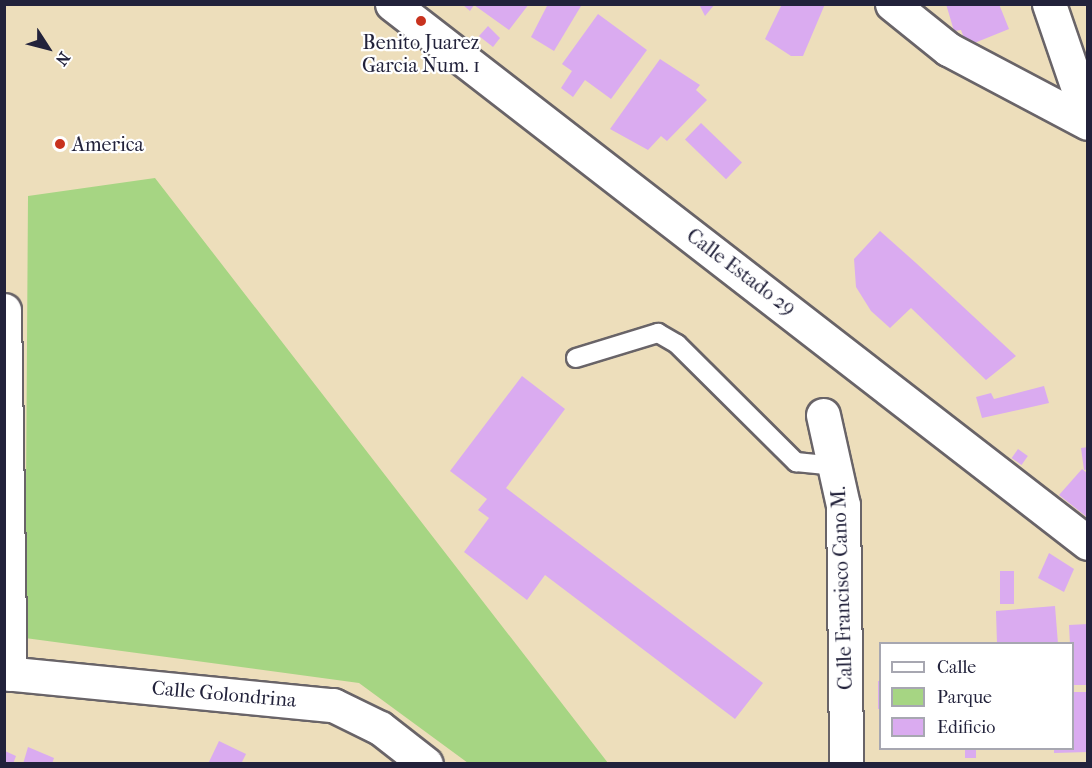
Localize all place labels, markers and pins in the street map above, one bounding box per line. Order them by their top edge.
marker: Benito Juarez Garcia Num. 1 [414,14,428,28]
place label: Benito Juarez Garcia Num. 1 [362,30,480,77]
place label: America [72,132,144,156]
marker: America [53,137,67,151]

